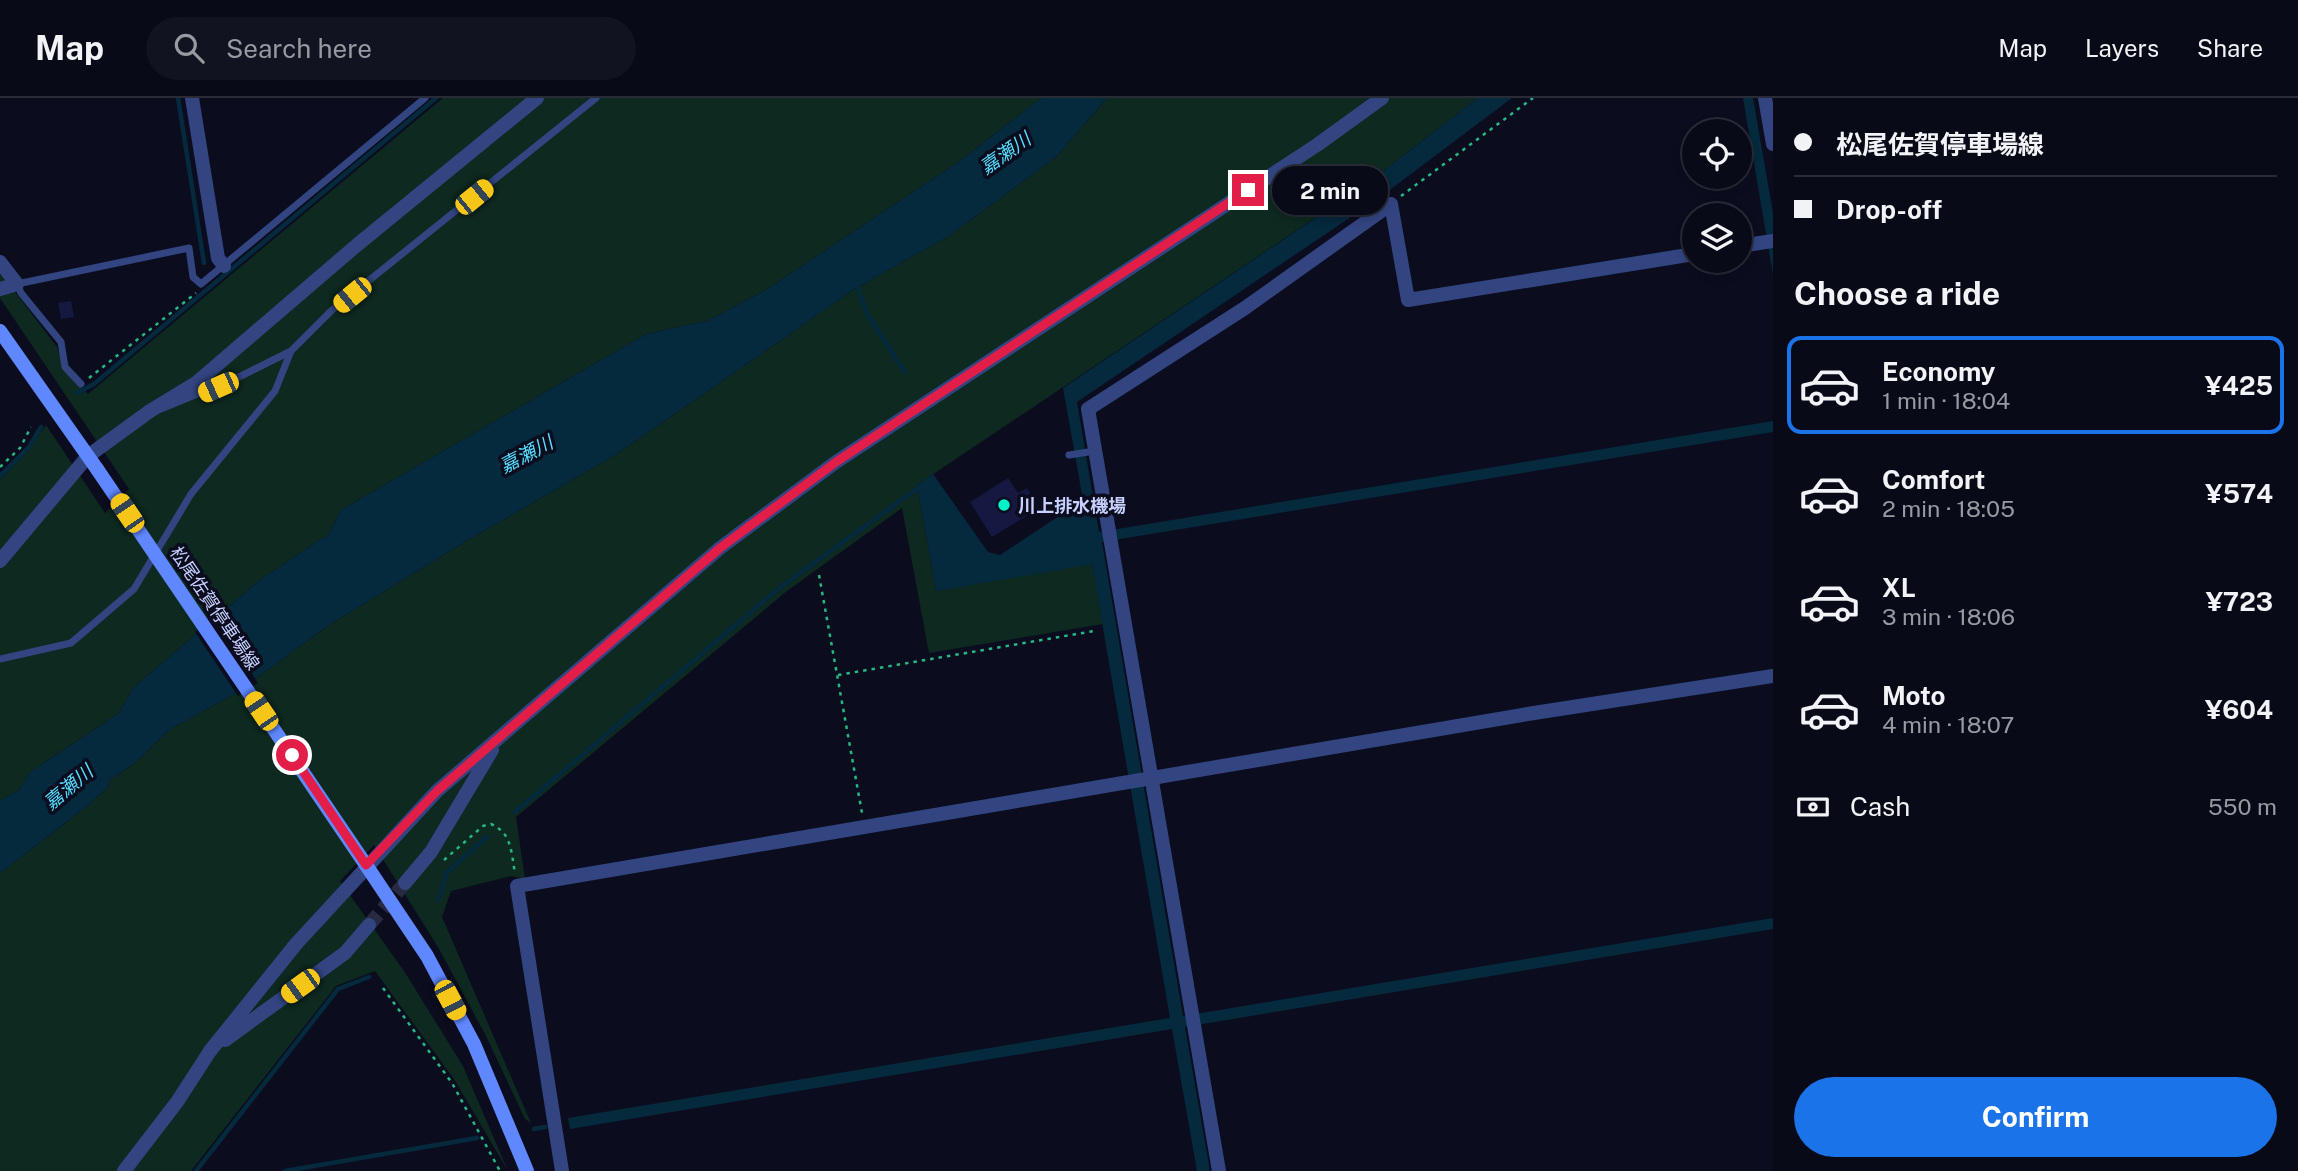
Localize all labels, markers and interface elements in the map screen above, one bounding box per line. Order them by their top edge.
search box [146,17,636,80]
text: Map [35,29,104,67]
icon: search [170,29,208,67]
text: Search here [226,33,372,64]
text: Map [1998,34,2047,62]
text: Layers [2085,34,2159,62]
text: Share [2197,34,2263,62]
map controls [1682,119,1752,273]
button: locate [1682,119,1752,189]
water label: 嘉瀬川 [975,126,1036,178]
text: 松尾佐賀停車場線 [1836,129,2044,160]
callout: 2 min [1272,166,1388,214]
route end [1232,174,1264,206]
car [452,176,497,218]
text: 2 min [1300,177,1360,204]
text: Drop-off [1836,194,1942,225]
button: layers [1682,203,1752,273]
car [330,274,375,316]
text: Choose a ride [1794,275,2000,312]
icon: car [1798,354,1861,417]
text: Economy [1882,356,1995,387]
car [195,369,242,405]
text: ¥425 [2205,370,2273,401]
text: 1 min · 18:04 [1882,387,2010,414]
water label: 嘉瀬川 [496,430,558,477]
icon: car [1798,462,1861,525]
text: Comfort [1882,464,1985,495]
text: ¥574 [2205,478,2273,509]
car [107,490,148,536]
place label: 川上排水機場 [1018,495,1126,516]
text: 2 min · 18:05 [1882,495,2015,522]
marker: 川上排水機場 [996,497,1012,513]
street label: 松尾佐賀停車場線 [166,542,264,674]
icon: car [1798,570,1861,633]
text: XL [1882,572,1916,603]
text: ¥723 [2206,586,2273,617]
text: 3 min · 18:06 [1882,603,2015,630]
icon: car [1798,678,1861,741]
text: Moto [1882,680,1945,711]
car [241,688,282,734]
text: ¥604 [2205,694,2273,725]
text: 4 min · 18:07 [1882,711,2014,738]
route start [276,739,308,771]
water label: 嘉瀬川 [39,759,98,814]
icon: cash [1794,788,1832,826]
text: Cash [1850,791,1910,822]
text: 550 m [2208,793,2277,820]
car [277,965,324,1007]
car [431,977,470,1023]
button: Confirm [1794,1077,2277,1157]

